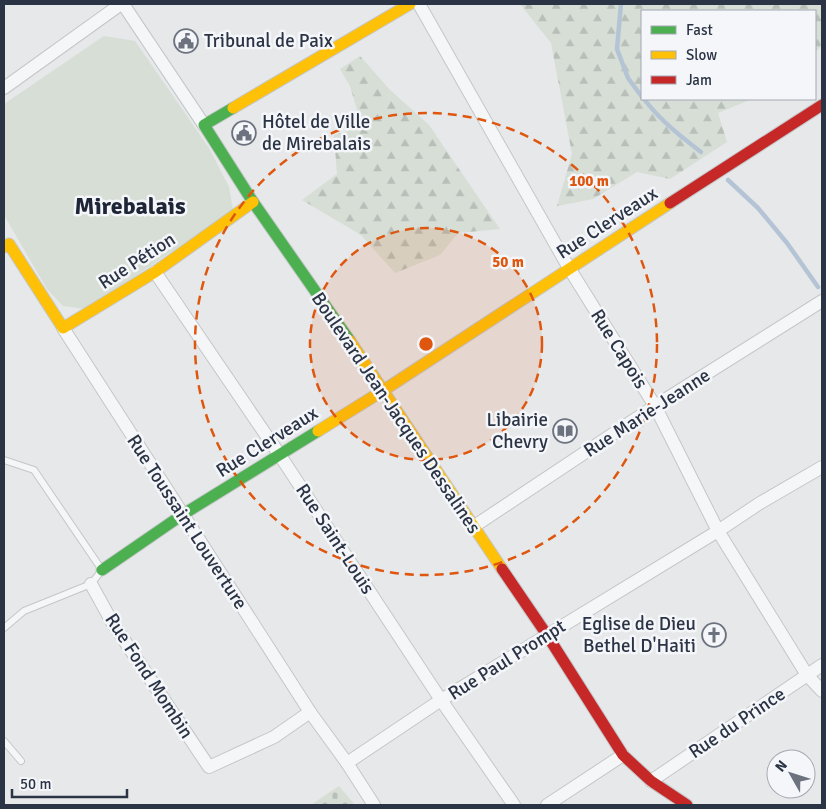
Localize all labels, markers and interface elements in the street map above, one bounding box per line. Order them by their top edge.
legend [641,10,816,100]
text: Fast [686,21,713,39]
public building icon: Tribunal de Paix [173,28,199,54]
place label: Tribunal de Paix [204,29,333,53]
text: Slow [686,46,717,64]
text: Jam [686,71,712,89]
place label: Hôtel de Ville de Mirebalais [262,110,371,156]
public building icon: Hôtel de Ville de Mirebalais [231,120,257,146]
text: 100 m [569,172,609,190]
street label: Rue Clerveaux [552,181,662,265]
district label: Mirebalais [74,191,186,221]
street label: Rue Pétion [94,227,180,295]
text: 50 m [492,253,524,271]
street label: Boulevard Jean-Jacques Dessalines [306,288,486,538]
street label: Rue Capois [585,305,653,393]
centre of rings [417,335,435,353]
street label: Rue Marie-Jeanne [579,363,715,463]
street label: Rue Clerveaux [212,401,323,483]
place label: Libairie Chevry [486,408,548,454]
library icon: Libairie Chevry [552,418,578,444]
street label: Rue Toussaint Louverture [121,430,253,614]
street label: Rue Saint-Louis [290,479,380,599]
street label: Rue Fond Mombin [100,609,198,743]
place label: Eglise de Dieu Bethel D'Haiti [582,612,696,658]
street label: Rue Paul Prompt [444,614,570,706]
church icon: Eglise de Dieu Bethel D'Haiti [701,622,727,648]
street label: Rue du Prince [684,682,790,764]
north arrow [766,749,816,799]
text: N [772,757,791,775]
scale bar [12,766,128,798]
text: 50 m [20,775,51,793]

